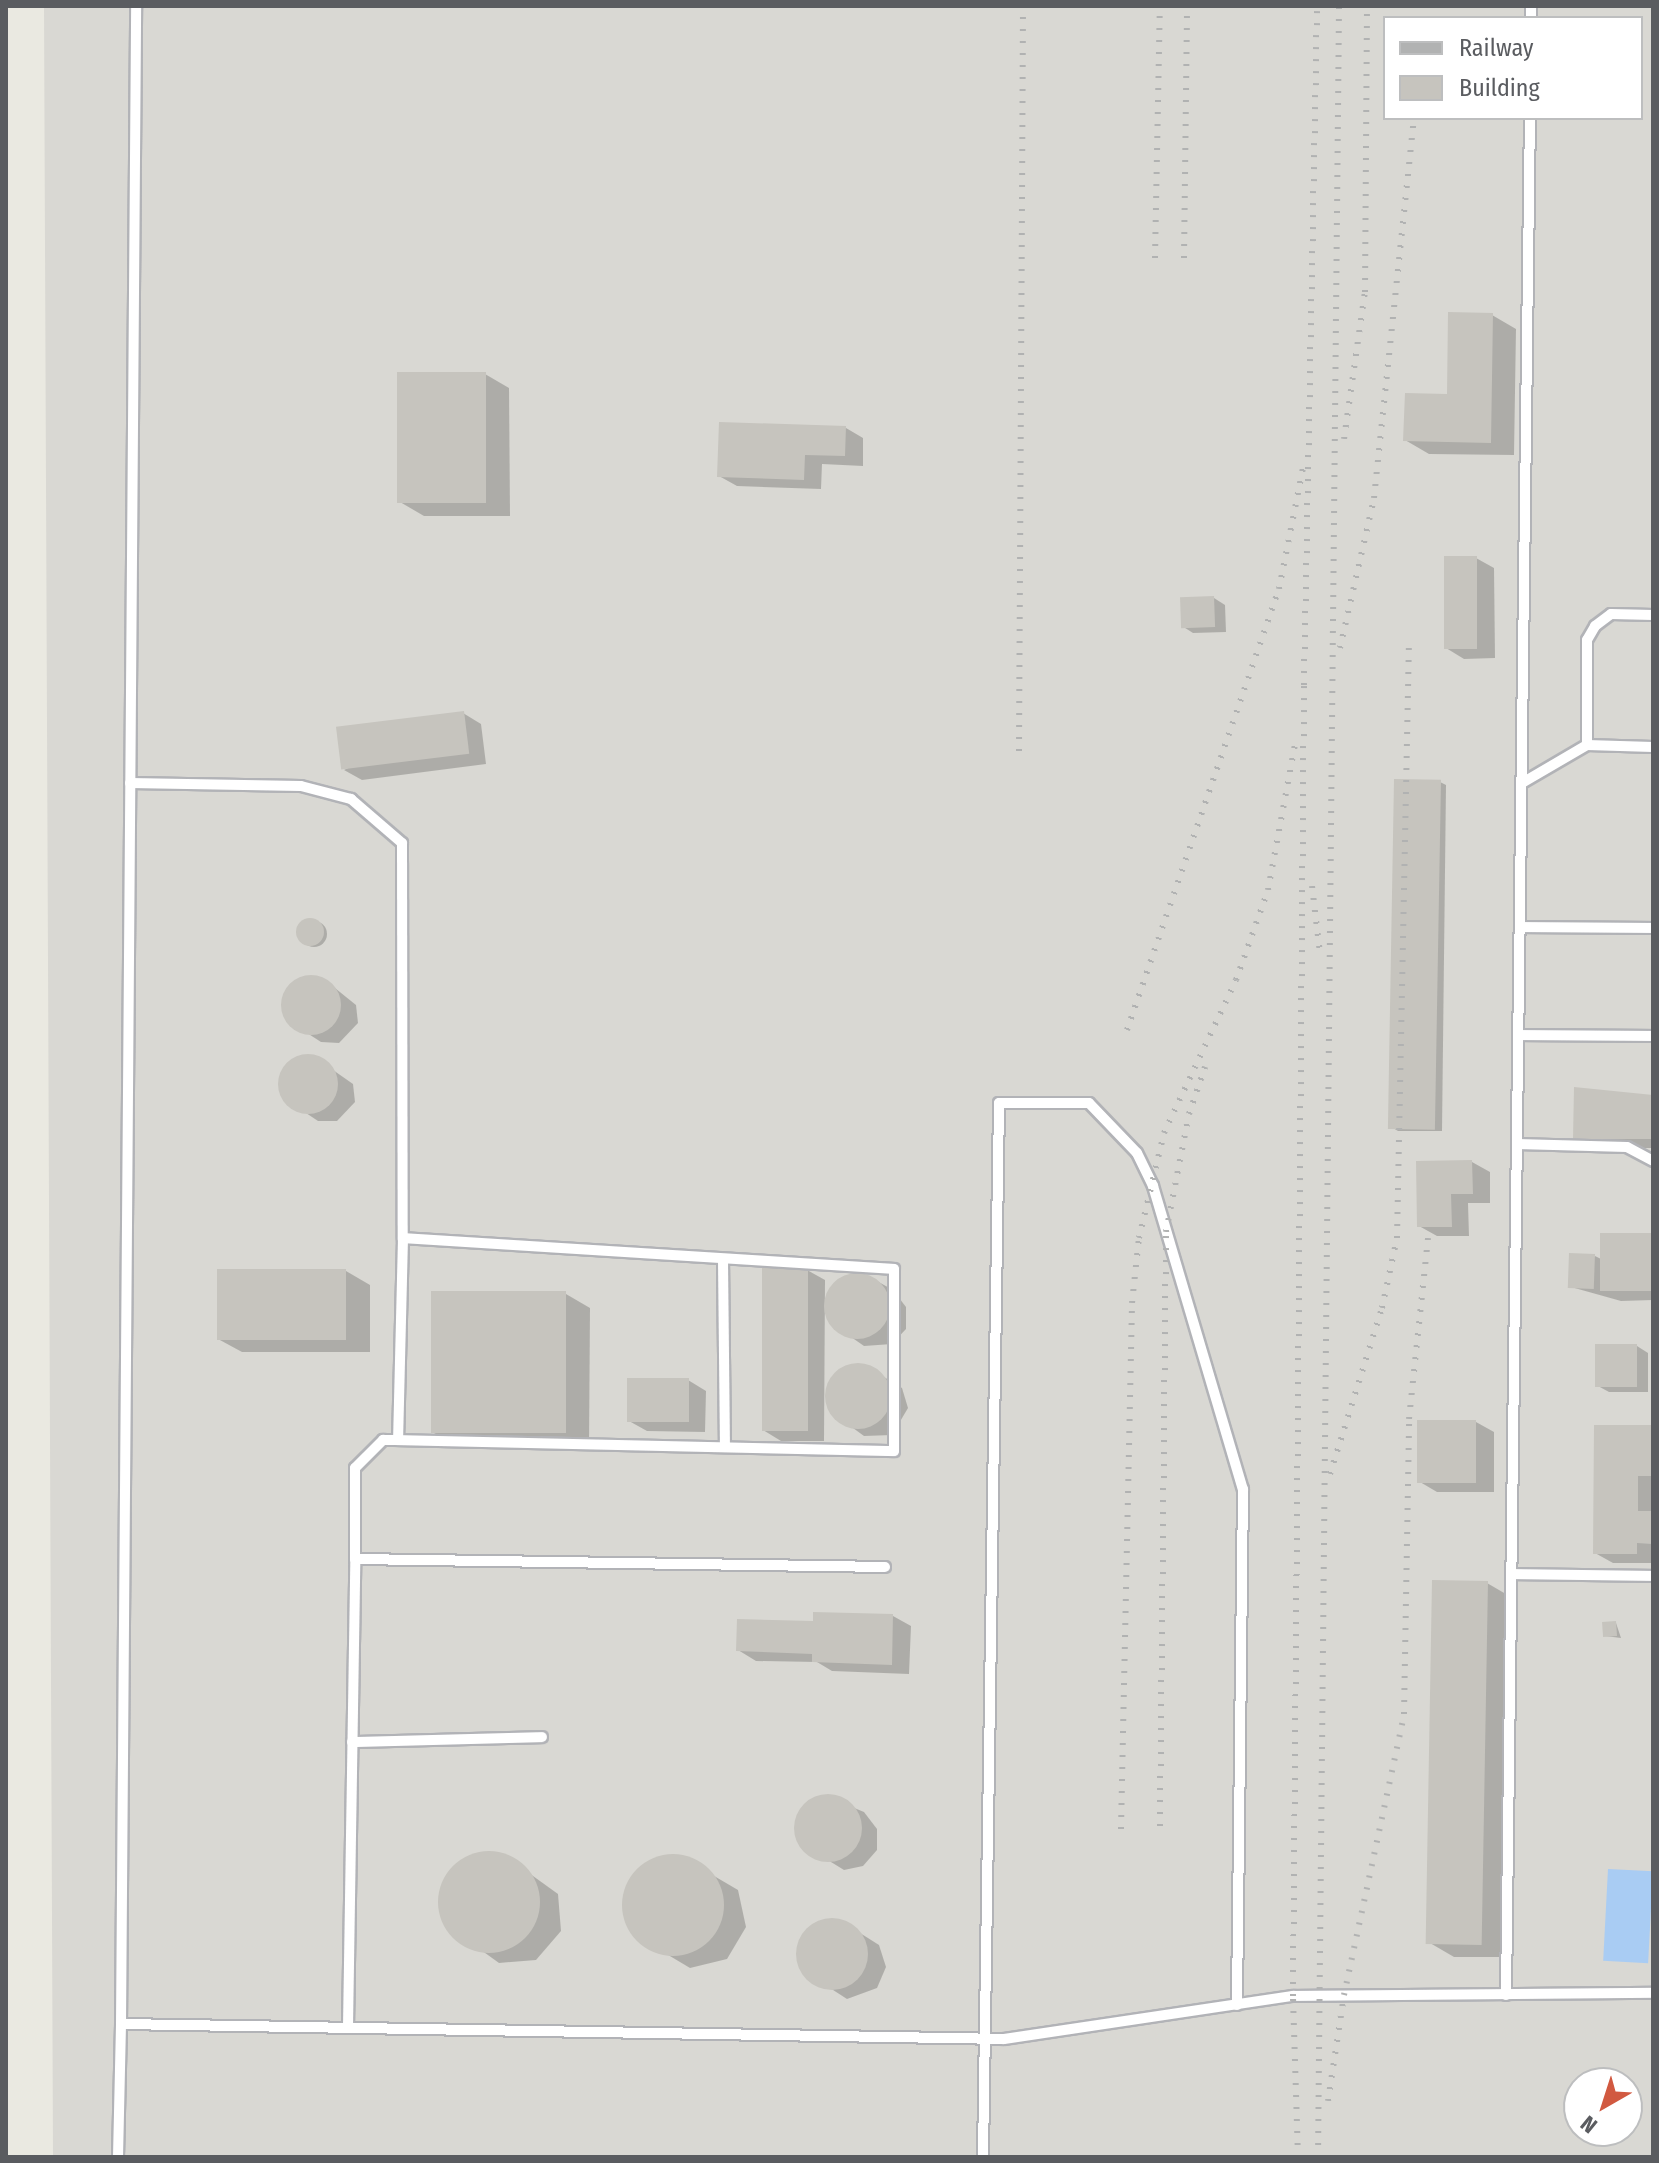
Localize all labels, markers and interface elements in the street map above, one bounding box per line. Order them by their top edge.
legend [1383,16,1643,120]
text: Railway [1459,34,1534,62]
text: Building [1459,74,1540,102]
north arrow [1563,2067,1643,2147]
text: N [1575,2110,1602,2139]

